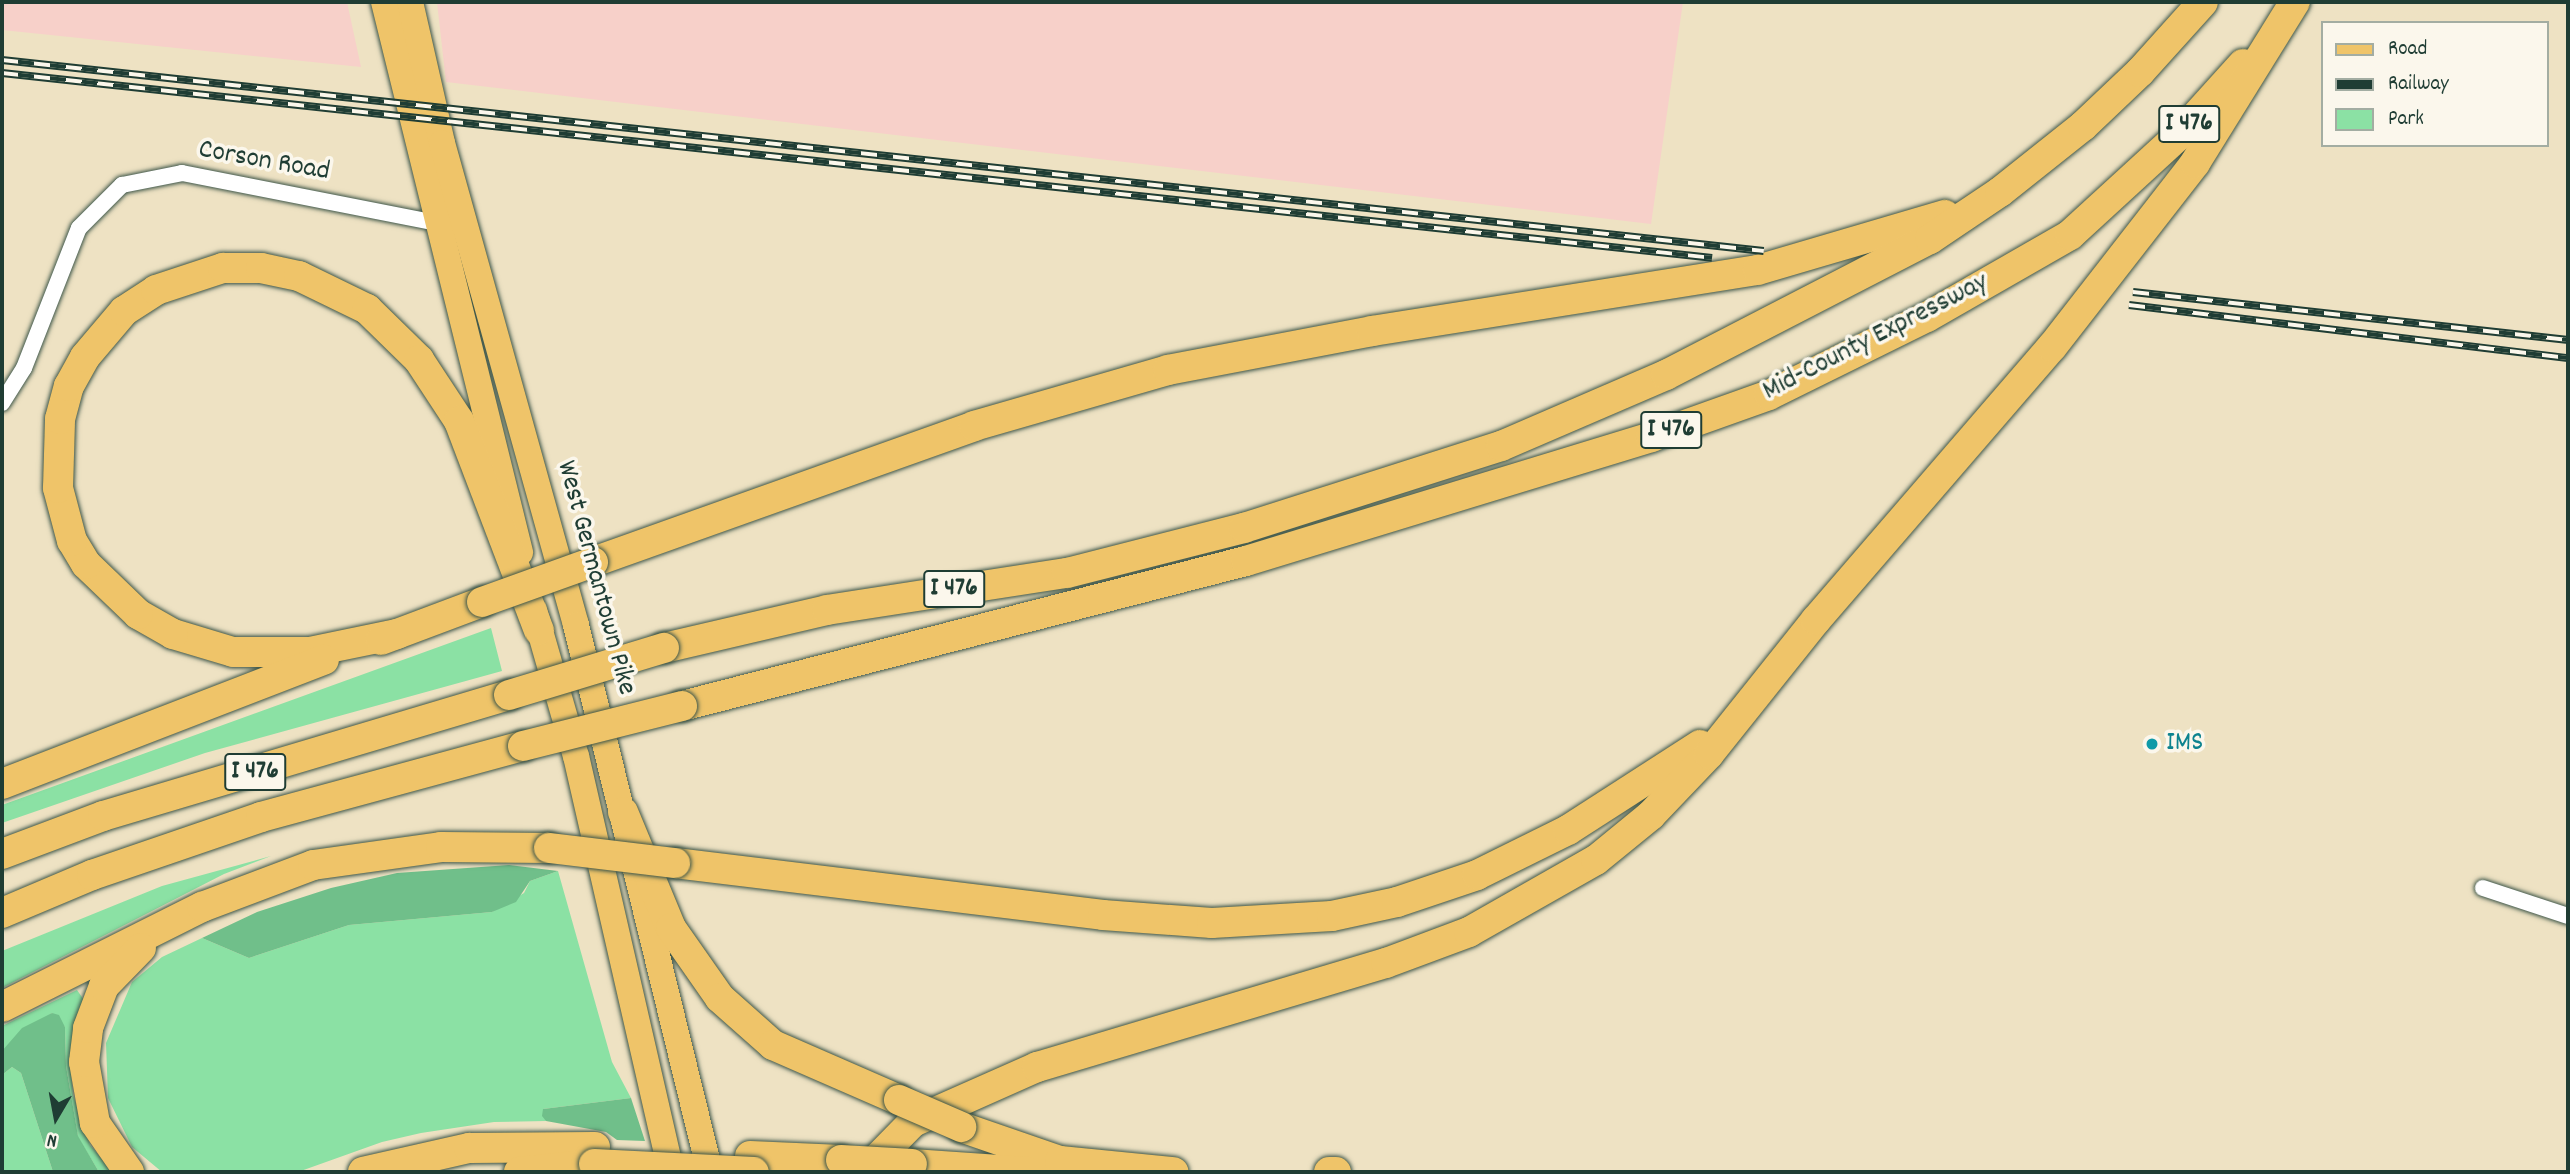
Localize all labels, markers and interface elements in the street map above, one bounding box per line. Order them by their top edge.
legend [2322,21,2549,147]
text: Road [2388,35,2427,65]
text: Railway [2388,70,2449,100]
road number: I 476 [2158,102,2220,146]
text: Park [2388,105,2424,135]
street label: Corson Road [196,134,332,190]
street label: Mid-County Expressway [1758,267,1994,409]
road number: I 476 [1640,408,1702,452]
street label: West Germantown Pike [548,457,642,699]
road number: I 476 [922,566,986,611]
place label: IMS [2166,727,2203,761]
marker: IMS [2144,736,2160,752]
road number: I 476 [224,750,286,794]
north arrow [21,1083,91,1153]
text: N [45,1125,59,1153]

